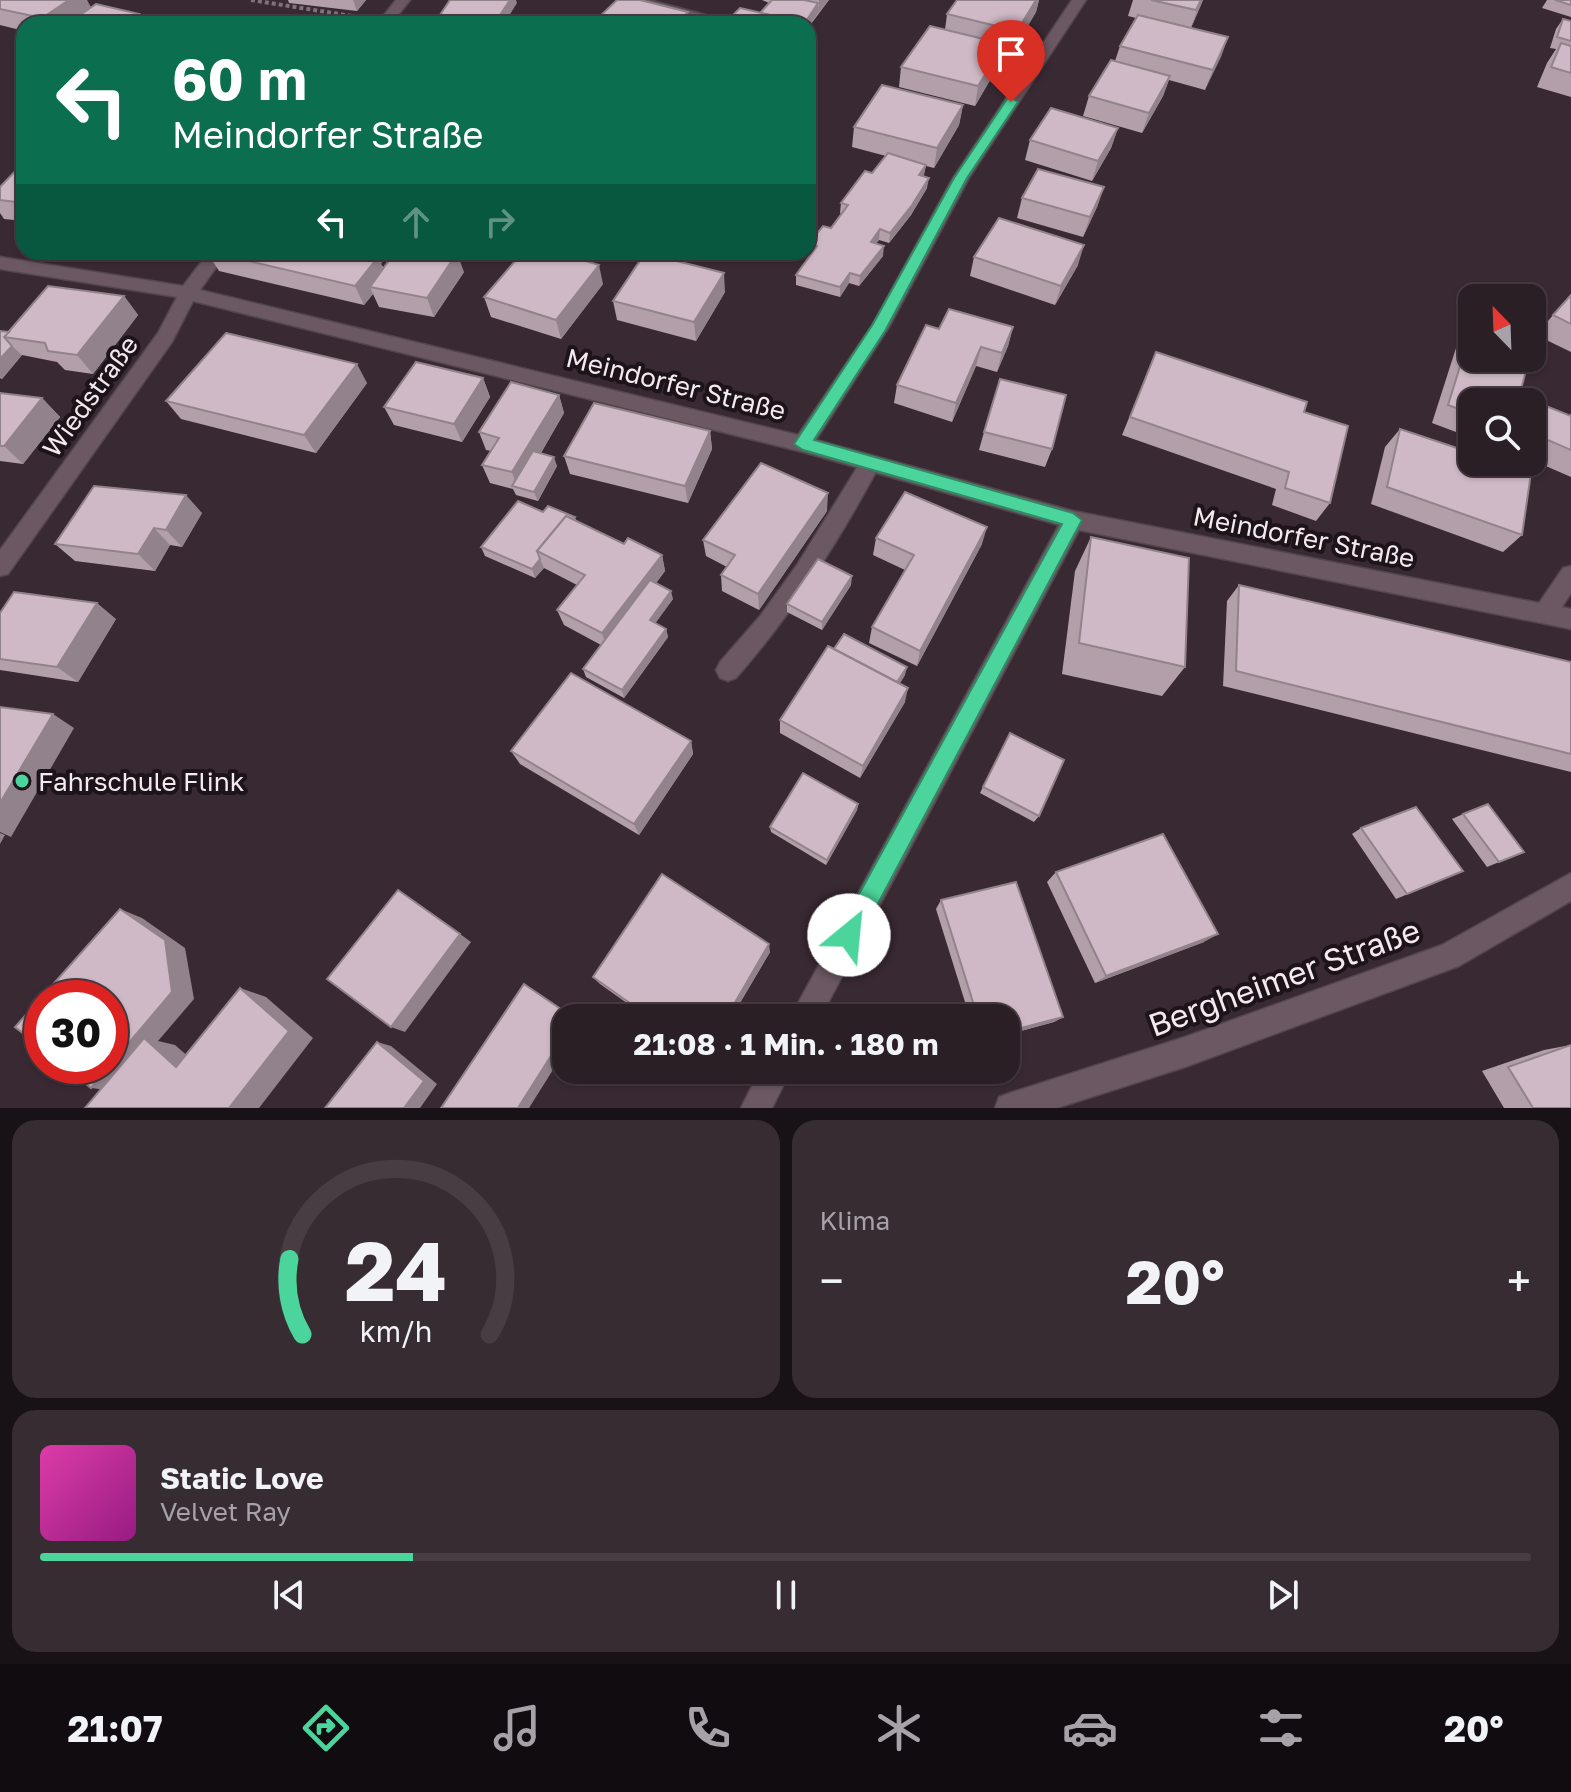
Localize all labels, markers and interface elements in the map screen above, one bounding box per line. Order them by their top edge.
pin [977,20,1045,102]
icon: arrive [989,32,1033,76]
text: 60 m [172,45,307,112]
icon: left [40,48,144,152]
text: Meindorfer Straße [172,113,483,156]
icon: left [310,200,354,244]
icon: ahead [394,200,438,244]
icon: right [478,200,522,244]
north arrow [1458,284,1546,372]
map controls [1458,284,1546,476]
street label: Wiedstraße [36,329,144,463]
street label: Meindorfer Straße [563,342,789,426]
button: search [1458,388,1546,476]
street label: Meindorfer Straße [1191,500,1417,574]
place label: Fahrschule Flink [38,766,245,797]
marker: Fahrschule Flink [13,772,31,790]
position arrow [807,893,891,977]
street label: Bergheimer Straße [1143,910,1425,1044]
speed limit sign: 30 [24,980,128,1084]
text: 21:08 · 1 Min. · 180 m [634,1026,938,1062]
text: Klima [820,1205,890,1236]
text: 24 [344,1219,447,1319]
text: 20° [1126,1245,1225,1317]
text: − [820,1254,844,1307]
text: + [1507,1254,1531,1307]
text: km/h [359,1314,432,1348]
text: Static Love [160,1460,324,1496]
text: Velvet Ray [160,1496,291,1527]
icon: previous [267,1573,311,1617]
icon: pause [764,1573,808,1617]
icon: next [1261,1573,1305,1617]
icon: directions [298,1700,354,1756]
icon: music [489,1700,545,1756]
icon: phone [680,1700,736,1756]
icon: climate [871,1700,927,1756]
icon: car [1062,1700,1118,1756]
icon: filters [1253,1700,1309,1756]
text: 21:07 [68,1707,163,1750]
text: 20° [1444,1707,1503,1750]

